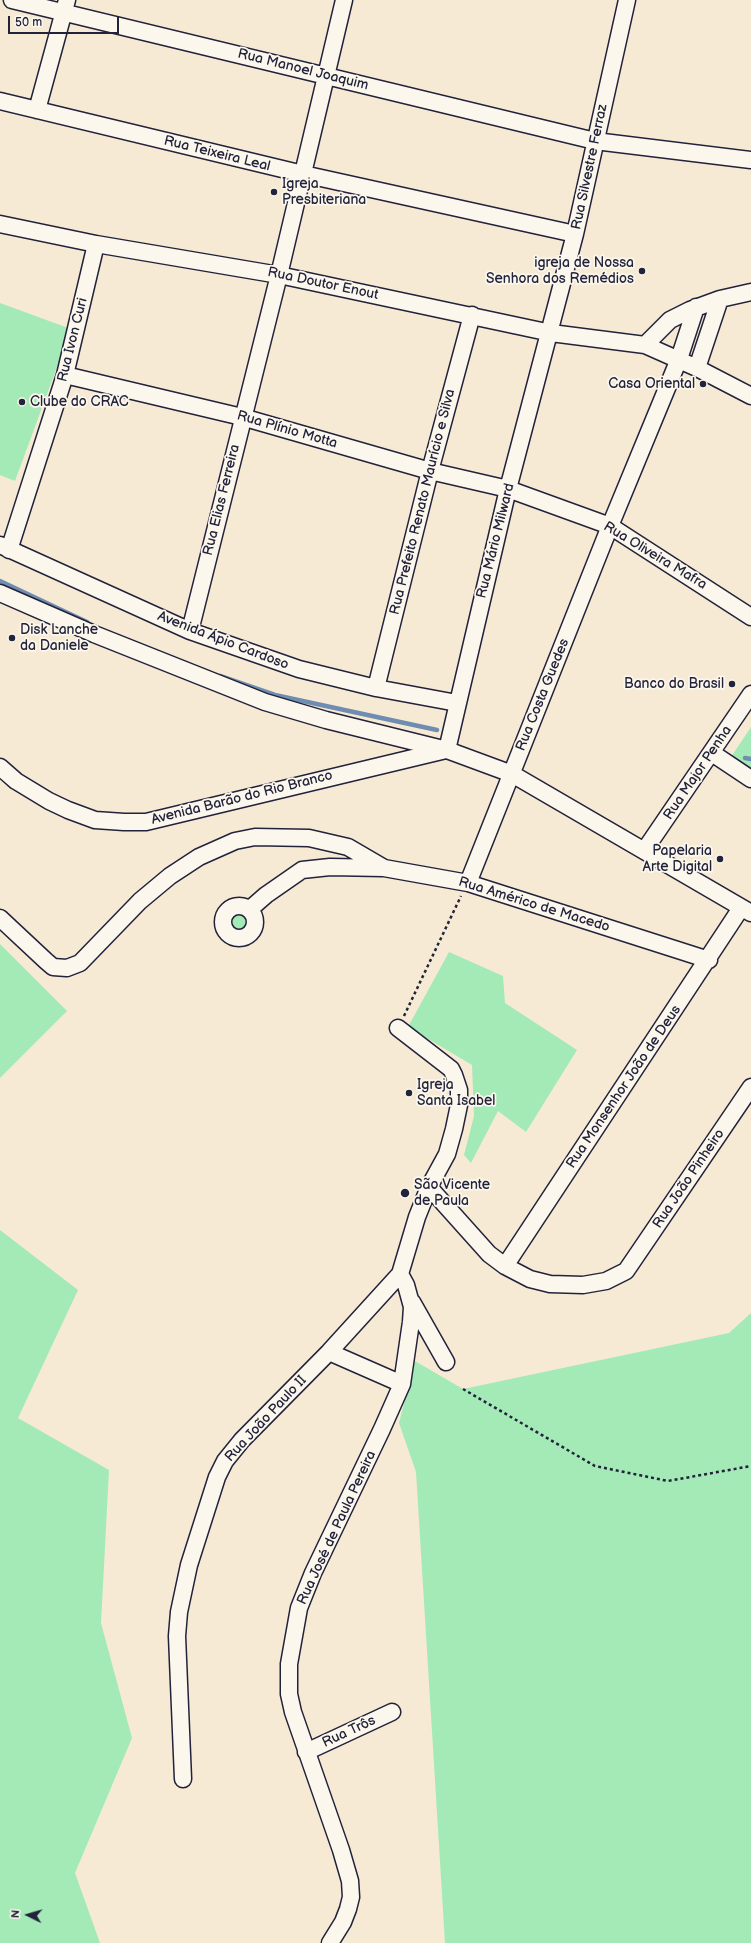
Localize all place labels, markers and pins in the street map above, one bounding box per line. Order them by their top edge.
place label: Igreja Presbiteriana [282,176,366,208]
marker: Igreja Presbiteriana [269,187,279,197]
place label: igreja de Nossa Senhora dos Remédios [486,255,634,288]
marker: igreja de Nossa Senhora dos Remédios [637,266,647,276]
place label: Casa Oriental [608,376,695,392]
marker: Casa Oriental [698,379,708,389]
place label: Clube do CRAC [30,394,129,410]
marker: Clube do CRAC [17,397,27,407]
place label: Disk Lanche da Daniele [20,622,98,654]
marker: Disk Lanche da Daniele [7,633,17,643]
place label: Banco do Brasil [624,676,724,692]
marker: Banco do Brasil [727,679,737,689]
place label: Papelaria Arte Digital [643,843,712,876]
marker: Papelaria Arte Digital [715,854,725,864]
place label: Igreja Santa Isabel [417,1077,495,1110]
marker: Igreja Santa Isabel [404,1088,414,1098]
place label: São Vicente de Paula [414,1177,490,1210]
marker: São Vicente de Paula [399,1187,411,1199]

